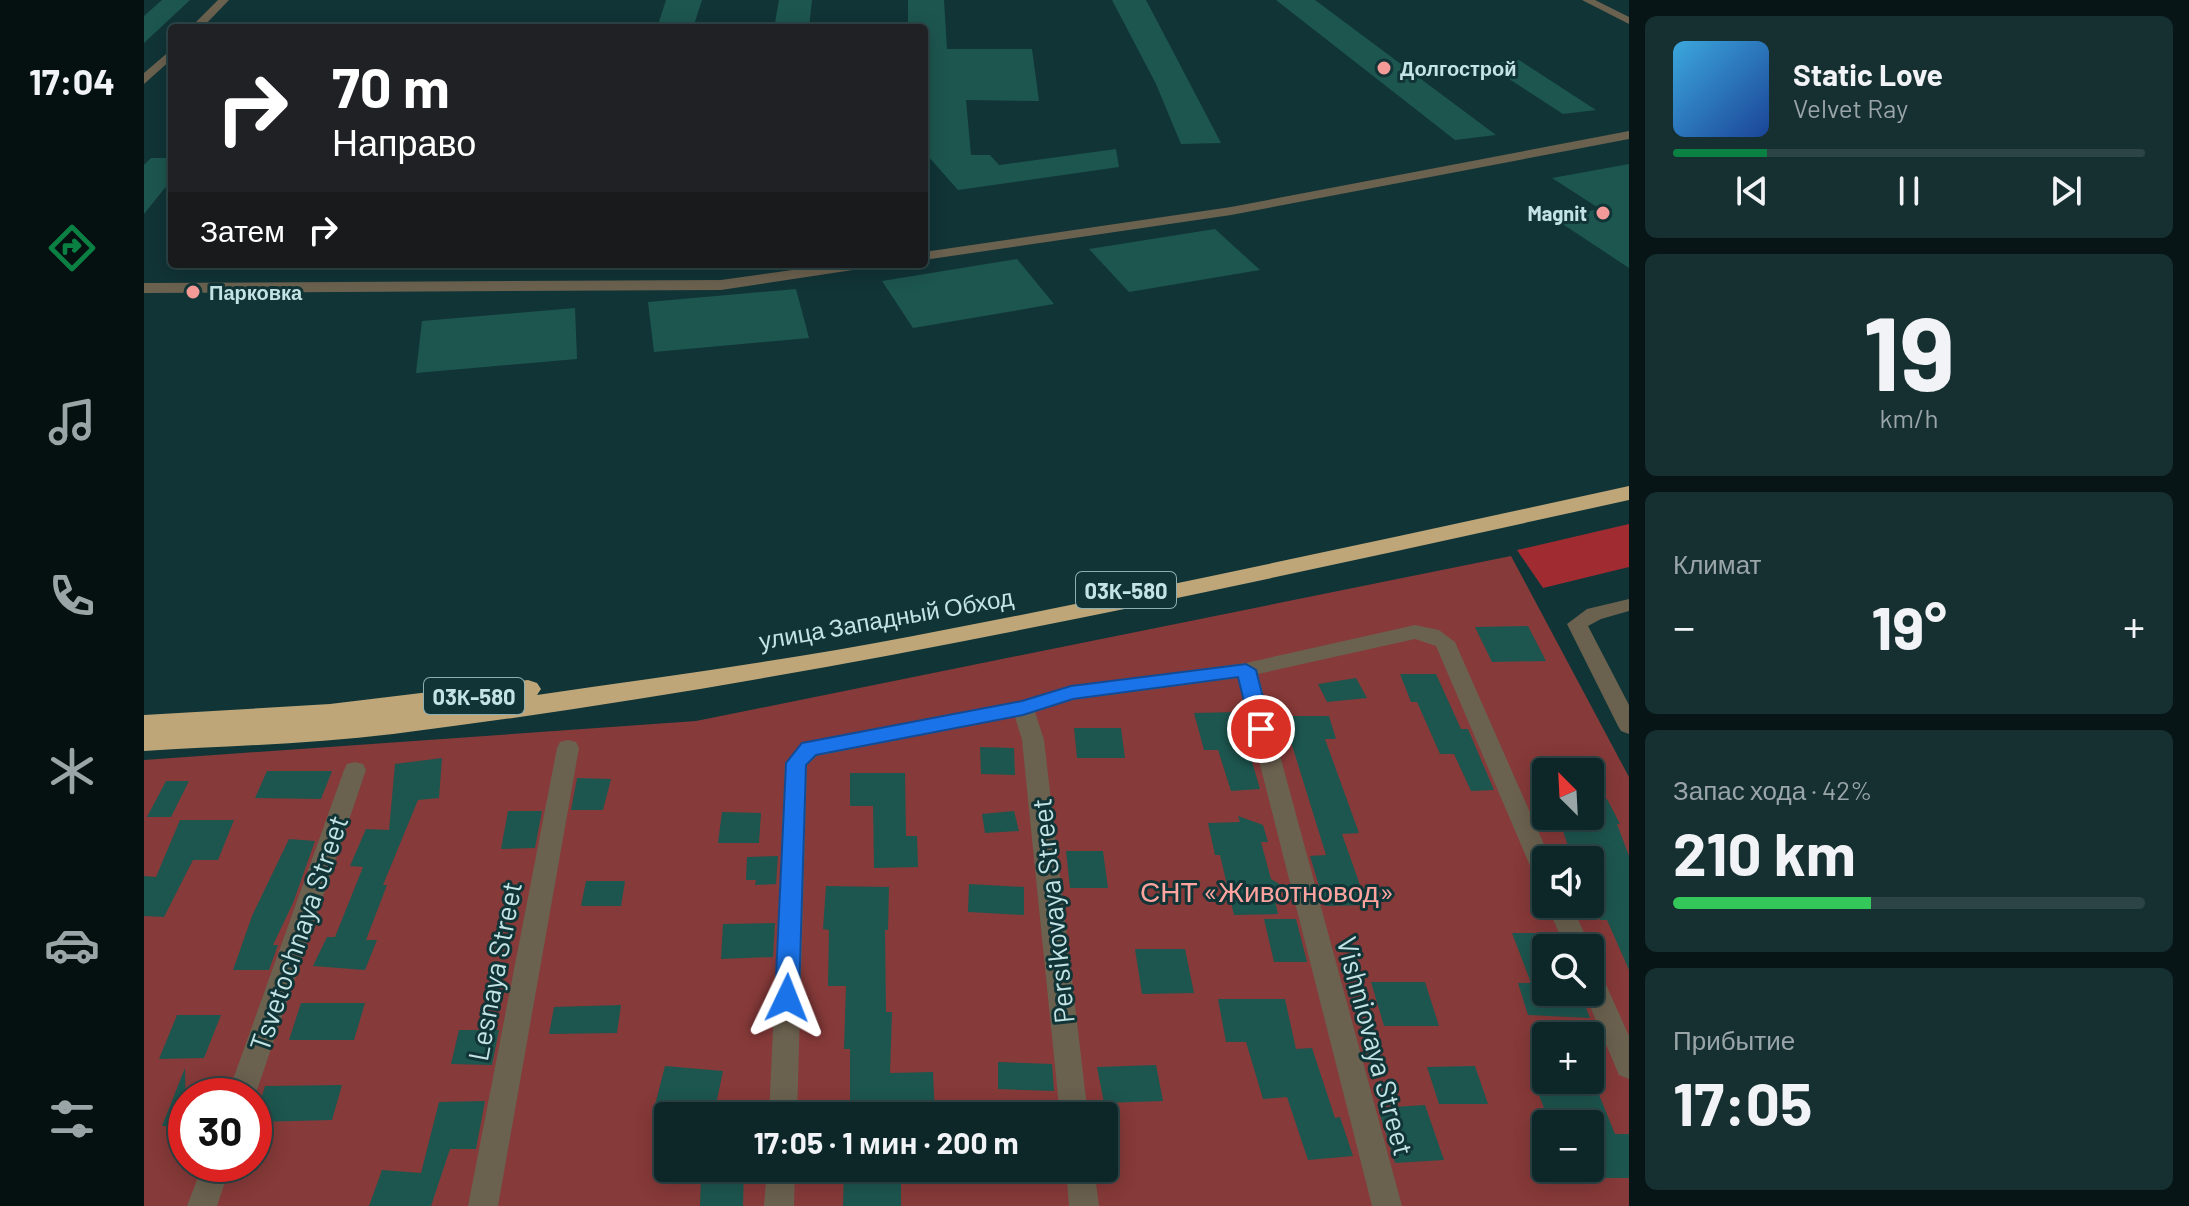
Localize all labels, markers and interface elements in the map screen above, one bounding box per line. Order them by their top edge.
text: 70 m [332,52,450,119]
icon: right [200,56,304,160]
place label: Долгострой [1400,56,1517,80]
text: Static Love [1793,56,1943,92]
text: 17:04 [29,59,115,102]
marker: Долгострой [1375,59,1393,77]
text: Velvet Ray [1793,92,1908,123]
text: Направо [332,120,476,163]
icon: previous [1730,169,1774,213]
icon: pause [1887,169,1931,213]
icon: next [2044,169,2088,213]
place label: Magnit [1527,201,1587,225]
marker: Magnit [1594,204,1612,222]
icon: right [301,208,345,252]
text: Затем [200,212,285,248]
icon: directions [44,220,100,276]
place label: Парковка [209,280,303,304]
marker: Парковка [184,283,202,301]
text: 19 [1863,287,1955,412]
icon: music [44,394,100,450]
text: km/h [1880,402,1938,433]
text: Климат [1673,548,1762,579]
icon: phone [44,568,100,624]
road number: 03К-580 [1076,572,1176,608]
street label: улица Западный Обход [757,581,1015,655]
text: 19° [1871,590,1947,662]
text: − [1673,599,1695,652]
text: + [2123,599,2145,652]
road number: 03К-580 [424,678,524,714]
pin [1227,695,1295,763]
icon: arrive [1239,707,1283,751]
icon: climate [44,743,100,799]
north arrow [1532,758,1604,830]
map controls [1532,758,1604,1182]
text: Запас хода · 42% [1673,774,1872,805]
street label: Persikovaya Street [1023,797,1081,1025]
street label: Tsvetochnaya Street [242,810,354,1056]
text: 210 km [1673,816,1856,888]
button: sound [1532,846,1604,918]
park label: СНТ «Животновод» [1140,874,1394,908]
street label: Lesnaya Street [460,878,528,1064]
icon: car [44,917,100,973]
street label: Vishniovaya Street [1330,933,1422,1159]
button: search [1532,934,1604,1006]
position arrow [745,956,829,1040]
button: + [1532,1022,1604,1094]
text: Прибытие [1673,1024,1795,1055]
text: 17:05 [1673,1066,1812,1138]
speed limit sign: 30 [168,1078,272,1182]
icon: filters [44,1091,100,1147]
button: − [1532,1110,1604,1182]
text: 17:05 · 1 мин · 200 m [753,1124,1019,1160]

